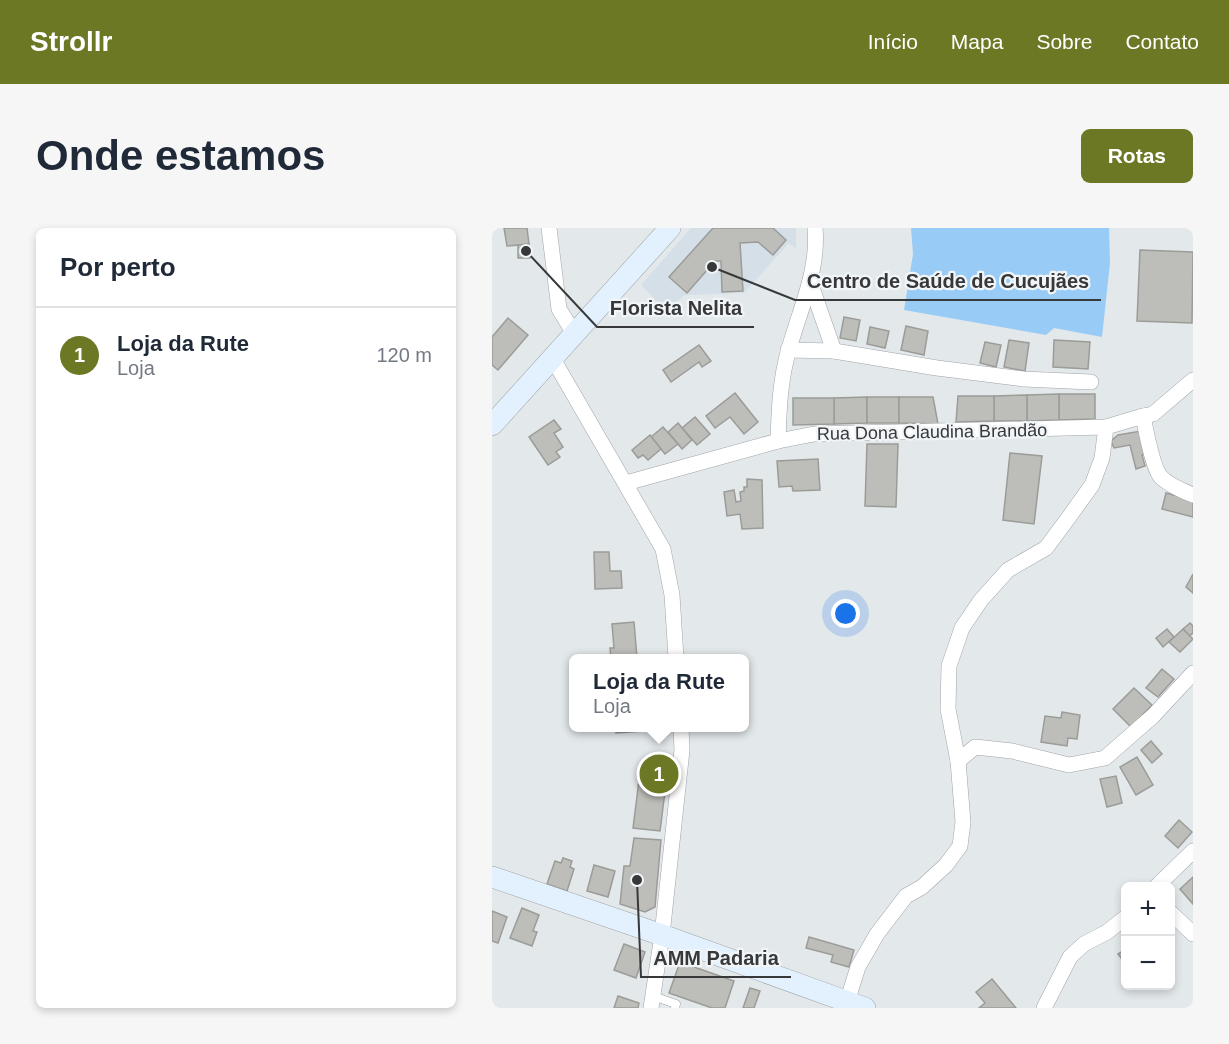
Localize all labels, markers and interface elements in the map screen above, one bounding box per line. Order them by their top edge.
text: Strollr [30,26,112,57]
text: Início [868,30,918,53]
text: Mapa [951,30,1003,53]
text: Sobre [1036,30,1092,53]
text: Contato [1125,30,1199,53]
button: Rotas [1081,129,1193,183]
text: Onde estamos [36,132,325,179]
text: Por perto [60,252,176,282]
callout: Centro de Saúde de Cucujães [795,262,1101,300]
text: Centro de Saúde de Cucujães [807,270,1089,292]
callout: Florista Nelita [597,289,754,327]
text: Florista Nelita [610,297,743,319]
text: Loja da Rute [117,331,249,356]
text: 1 [74,344,85,366]
text: 120 m [376,344,432,366]
text: Loja [117,357,155,379]
street label: Rua Dona Claudina Brandão [817,420,1047,444]
your location [831,599,860,628]
popup [569,654,749,732]
text: Loja da Rute [593,669,725,694]
text: Loja [593,695,631,717]
pin: 1 [640,752,678,796]
map controls [1121,882,1175,990]
button: + [1121,882,1175,936]
button: − [1121,936,1175,990]
callout: AMM Padaria [641,939,791,977]
text: AMM Padaria [653,947,780,969]

